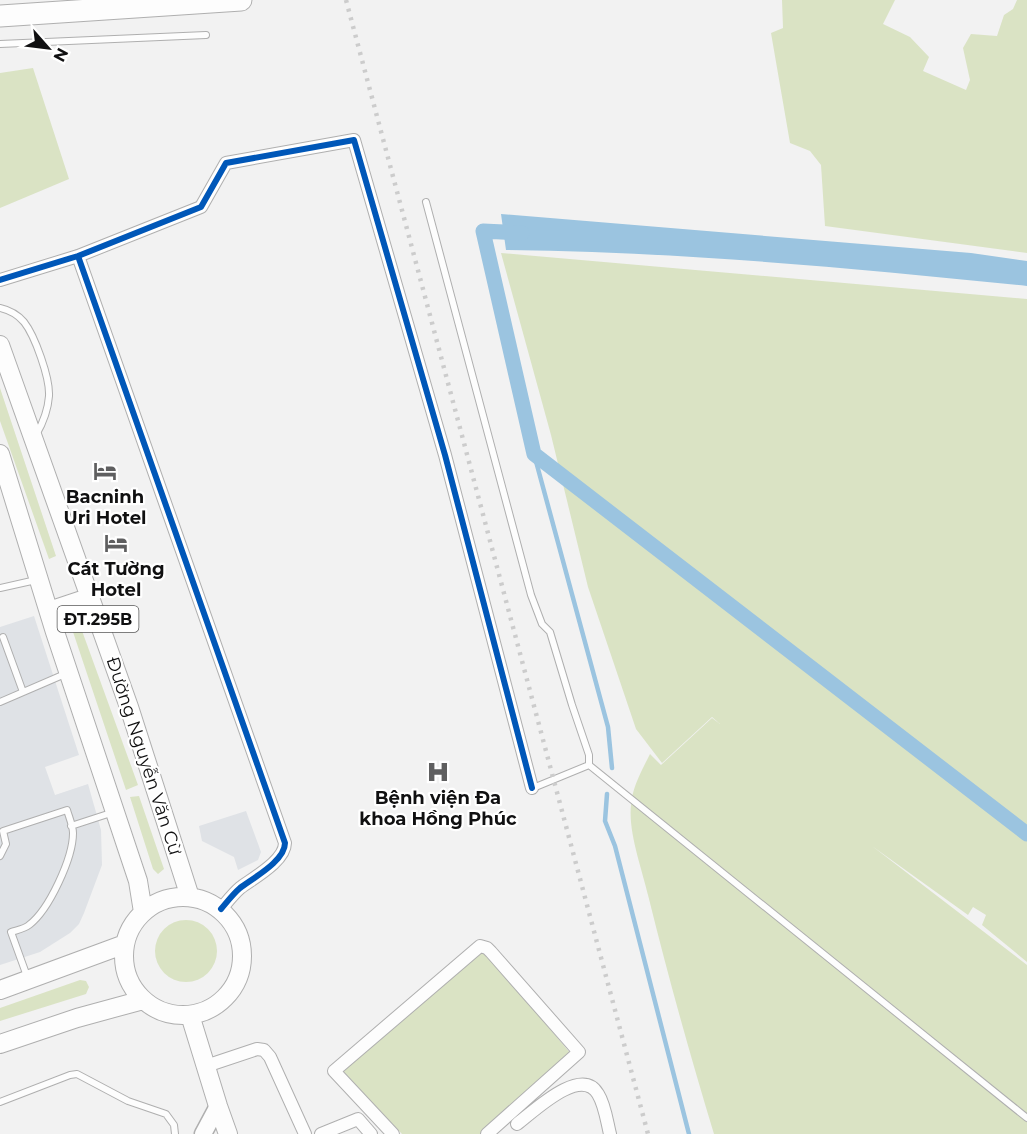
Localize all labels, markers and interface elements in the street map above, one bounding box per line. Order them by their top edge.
north arrow [18,18,78,78]
text: N [49,45,72,65]
hotel icon: Bacninh Uri Hotel [92,458,118,484]
place label: Bacninh Uri Hotel [63,486,147,529]
hotel icon: Cát Tường Hotel [103,530,129,556]
place label: Cát Tường Hotel [67,558,165,601]
road number: ĐT.295B [57,606,138,632]
street label: Đường Nguyễn Văn Cừ [102,654,186,858]
hospital icon: Bệnh viện Đa khoa Hồng Phúc [425,759,451,785]
place label: Bệnh viện Đa khoa Hồng Phúc [359,787,517,830]

